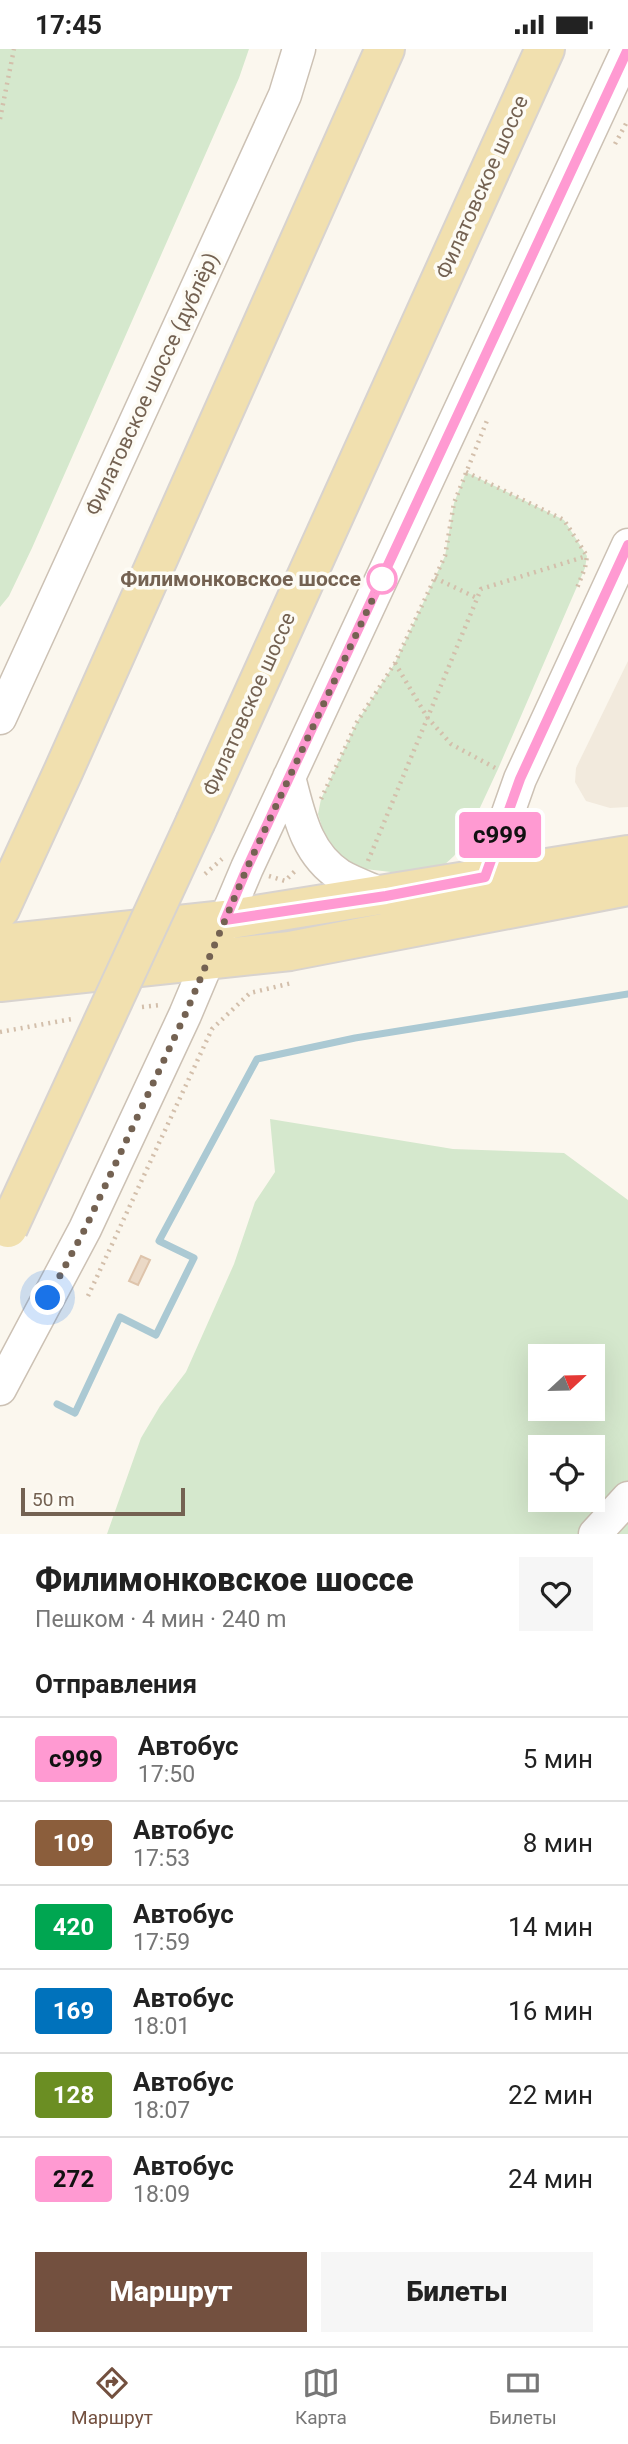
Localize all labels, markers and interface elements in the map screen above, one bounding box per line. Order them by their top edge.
text: 17:45 [35,10,102,40]
street label: Филатовское шоссе [431,92,533,282]
street label: Филатовское шоссе (дублёр) [80,249,224,519]
marker: Филимонковское шоссе [367,564,397,594]
place label: Филимонковское шоссе [120,567,361,591]
street label: Филатовское шоссе [198,609,300,799]
line badge: с999 [451,812,549,858]
text: с999 [473,821,527,849]
your location [30,1280,65,1315]
north arrow [528,1344,606,1421]
map controls [528,1344,605,1512]
button: locate [528,1435,605,1512]
scale bar [21,1485,186,1517]
text: 50 m [32,1488,75,1511]
button: heart [519,1557,593,1631]
text: Филимонковское шоссе [35,1560,414,1599]
text: Пешком · 4 мин · 240 m [35,1606,286,1633]
text: Отправления [35,1669,197,1699]
text: Автобус [138,1731,239,1761]
text: 5 мин [523,1744,593,1774]
text: с999 [49,1745,103,1773]
text: 17:50 [138,1761,195,1788]
text: Автобус [133,1815,234,1845]
text: 8 мин [523,1828,593,1858]
text: 109 [53,1829,94,1857]
text: 17:53 [133,1845,190,1872]
text: Автобус [133,1899,234,1929]
text: 14 мин [508,1912,593,1942]
text: 420 [53,1913,94,1941]
text: 17:59 [133,1929,190,1956]
text: Автобус [133,1983,234,2013]
text: 16 мин [508,1996,593,2026]
text: 169 [53,1997,94,2025]
text: 18:01 [133,2013,190,2040]
text: Автобус [133,2067,234,2097]
text: 22 мин [508,2080,593,2110]
text: 128 [53,2081,94,2109]
text: 18:07 [133,2097,190,2124]
text: Автобус [133,2151,234,2181]
text: 24 мин [508,2164,593,2194]
text: 272 [53,2165,94,2193]
text: 18:09 [133,2181,190,2208]
button: Маршрут [35,2252,307,2332]
button: Билеты [321,2252,593,2332]
tab: Маршрут [71,2364,153,2429]
tab: Карта [295,2364,347,2429]
tab: Билеты [489,2364,557,2429]

